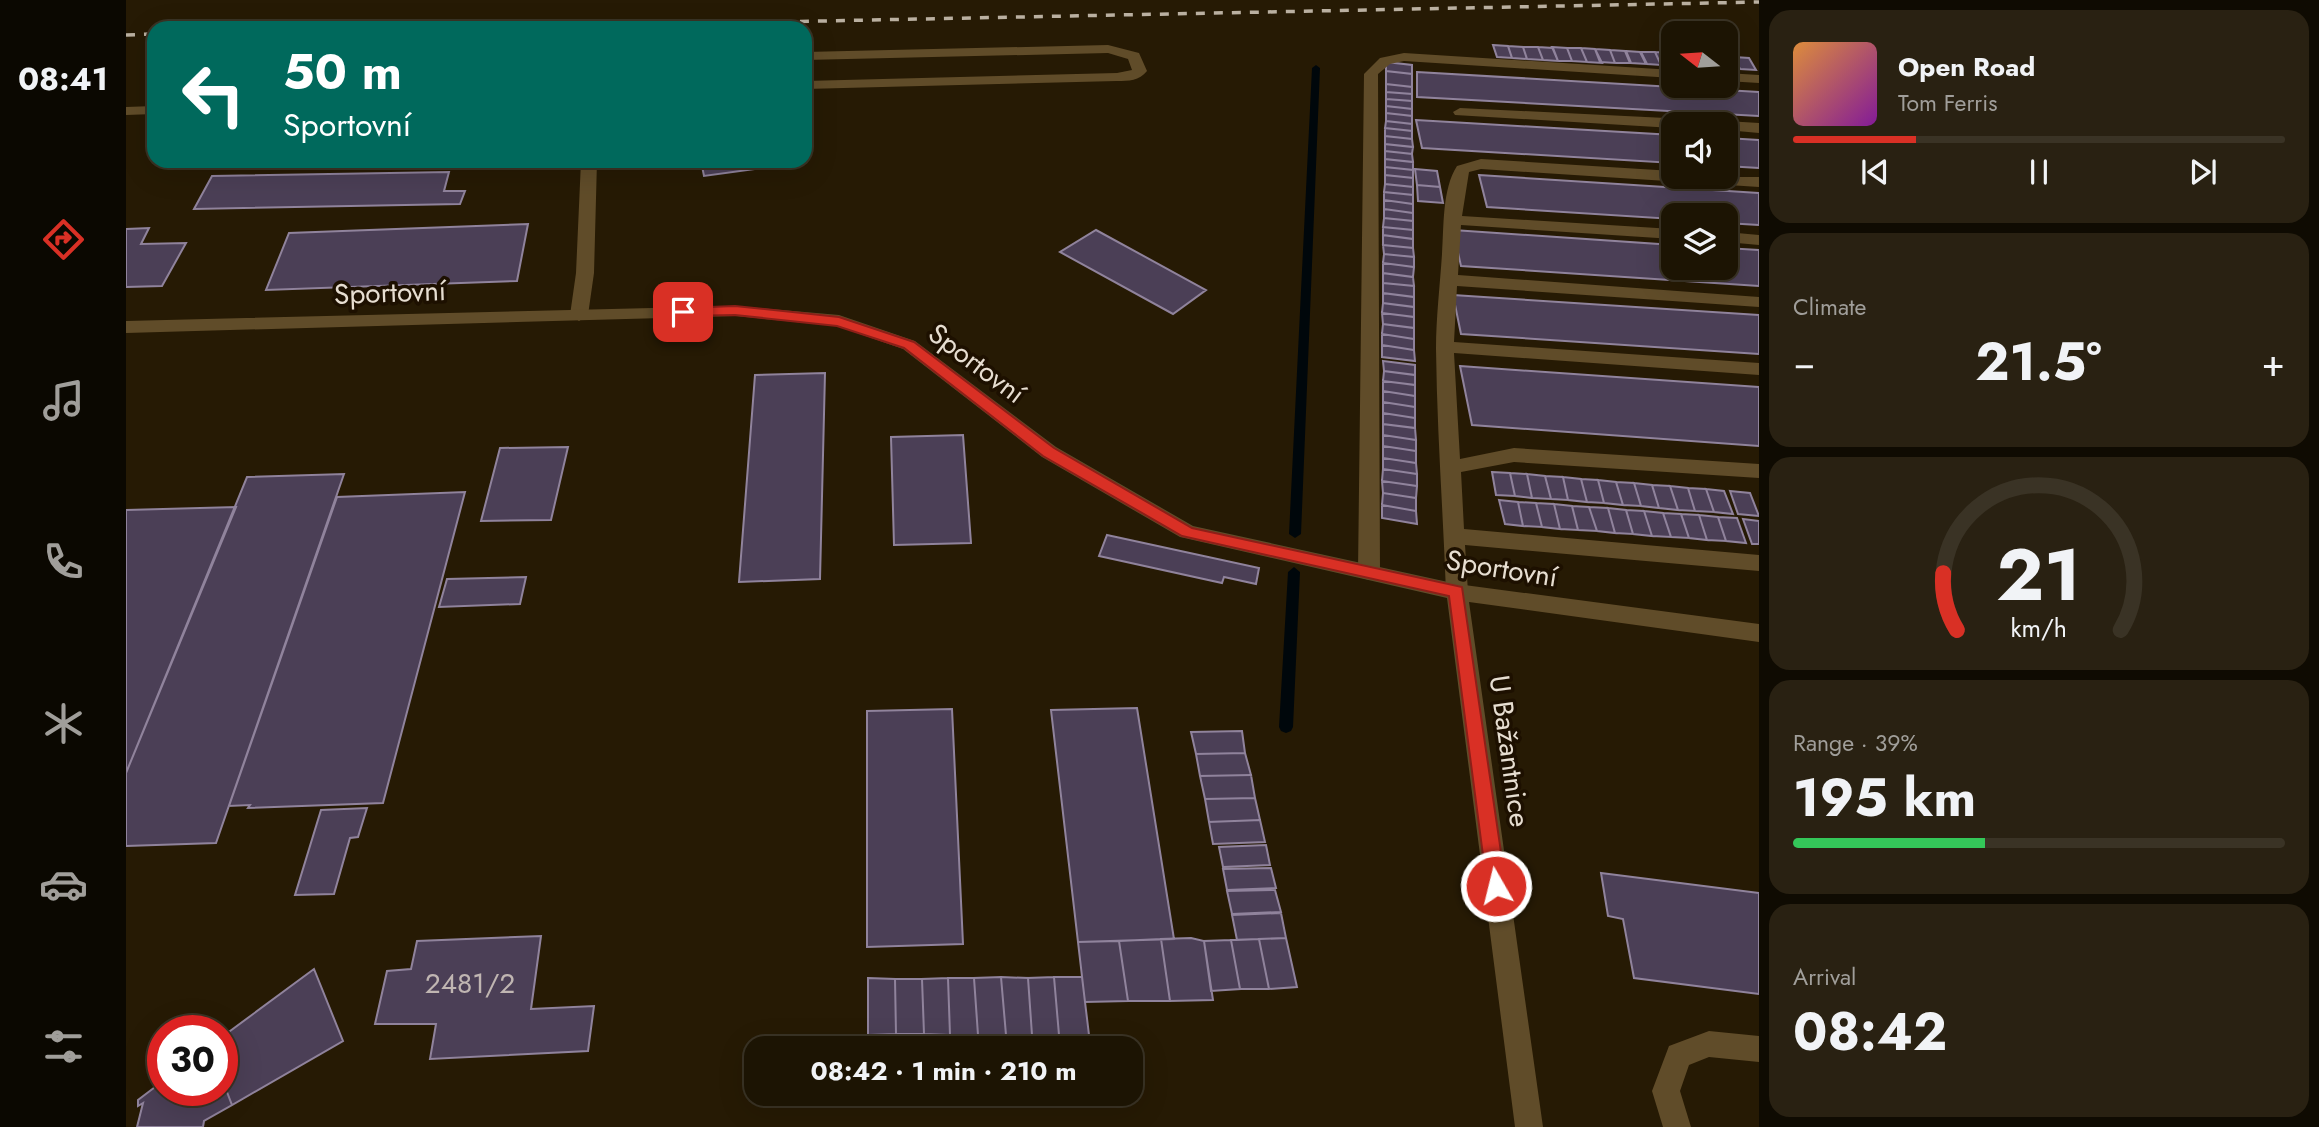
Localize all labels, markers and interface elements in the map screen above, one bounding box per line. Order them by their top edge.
north arrow [1661,21,1738,98]
map controls [1661,21,1738,280]
text: 50 m [283,37,402,107]
text: Open Road [1898,48,2035,86]
icon: left [168,49,259,140]
text: 08:41 [18,56,108,102]
text: Tom Ferris [1898,86,1997,120]
text: Sportovní [283,102,411,148]
button: sound [1661,112,1738,189]
icon: previous [1856,153,1894,191]
icon: pause [2020,153,2058,191]
icon: next [2184,153,2222,191]
button: layers [1661,203,1738,280]
icon: directions [39,215,88,264]
street label: Sportovní [333,270,448,315]
pin [653,282,713,342]
text: Climate [1793,290,1866,324]
icon: arrive [664,293,702,331]
street label: Sportovní [920,313,1035,415]
text: 21.5° [1975,324,2102,400]
text: − [1793,335,1815,390]
text: + [2262,335,2285,390]
icon: music [39,376,88,425]
text: 21 [1997,522,2081,627]
icon: phone [39,537,88,586]
street label: Sportovní [1443,539,1562,598]
text: km/h [2011,609,2067,645]
street label: U Bažantnice [1479,673,1540,829]
icon: climate [39,699,88,748]
text: Range · 39% [1793,726,1918,760]
text: 195 km [1793,760,1976,836]
position arrow [1459,849,1533,923]
icon: car [39,860,88,909]
text: Arrival [1793,960,1856,994]
house number: 2481/2 [425,963,515,1004]
text: 08:42 [1793,994,1947,1070]
speed limit sign: 30 [147,1015,238,1106]
icon: filters [39,1022,88,1071]
text: 08:42 · 1 min · 210 m [810,1052,1077,1090]

